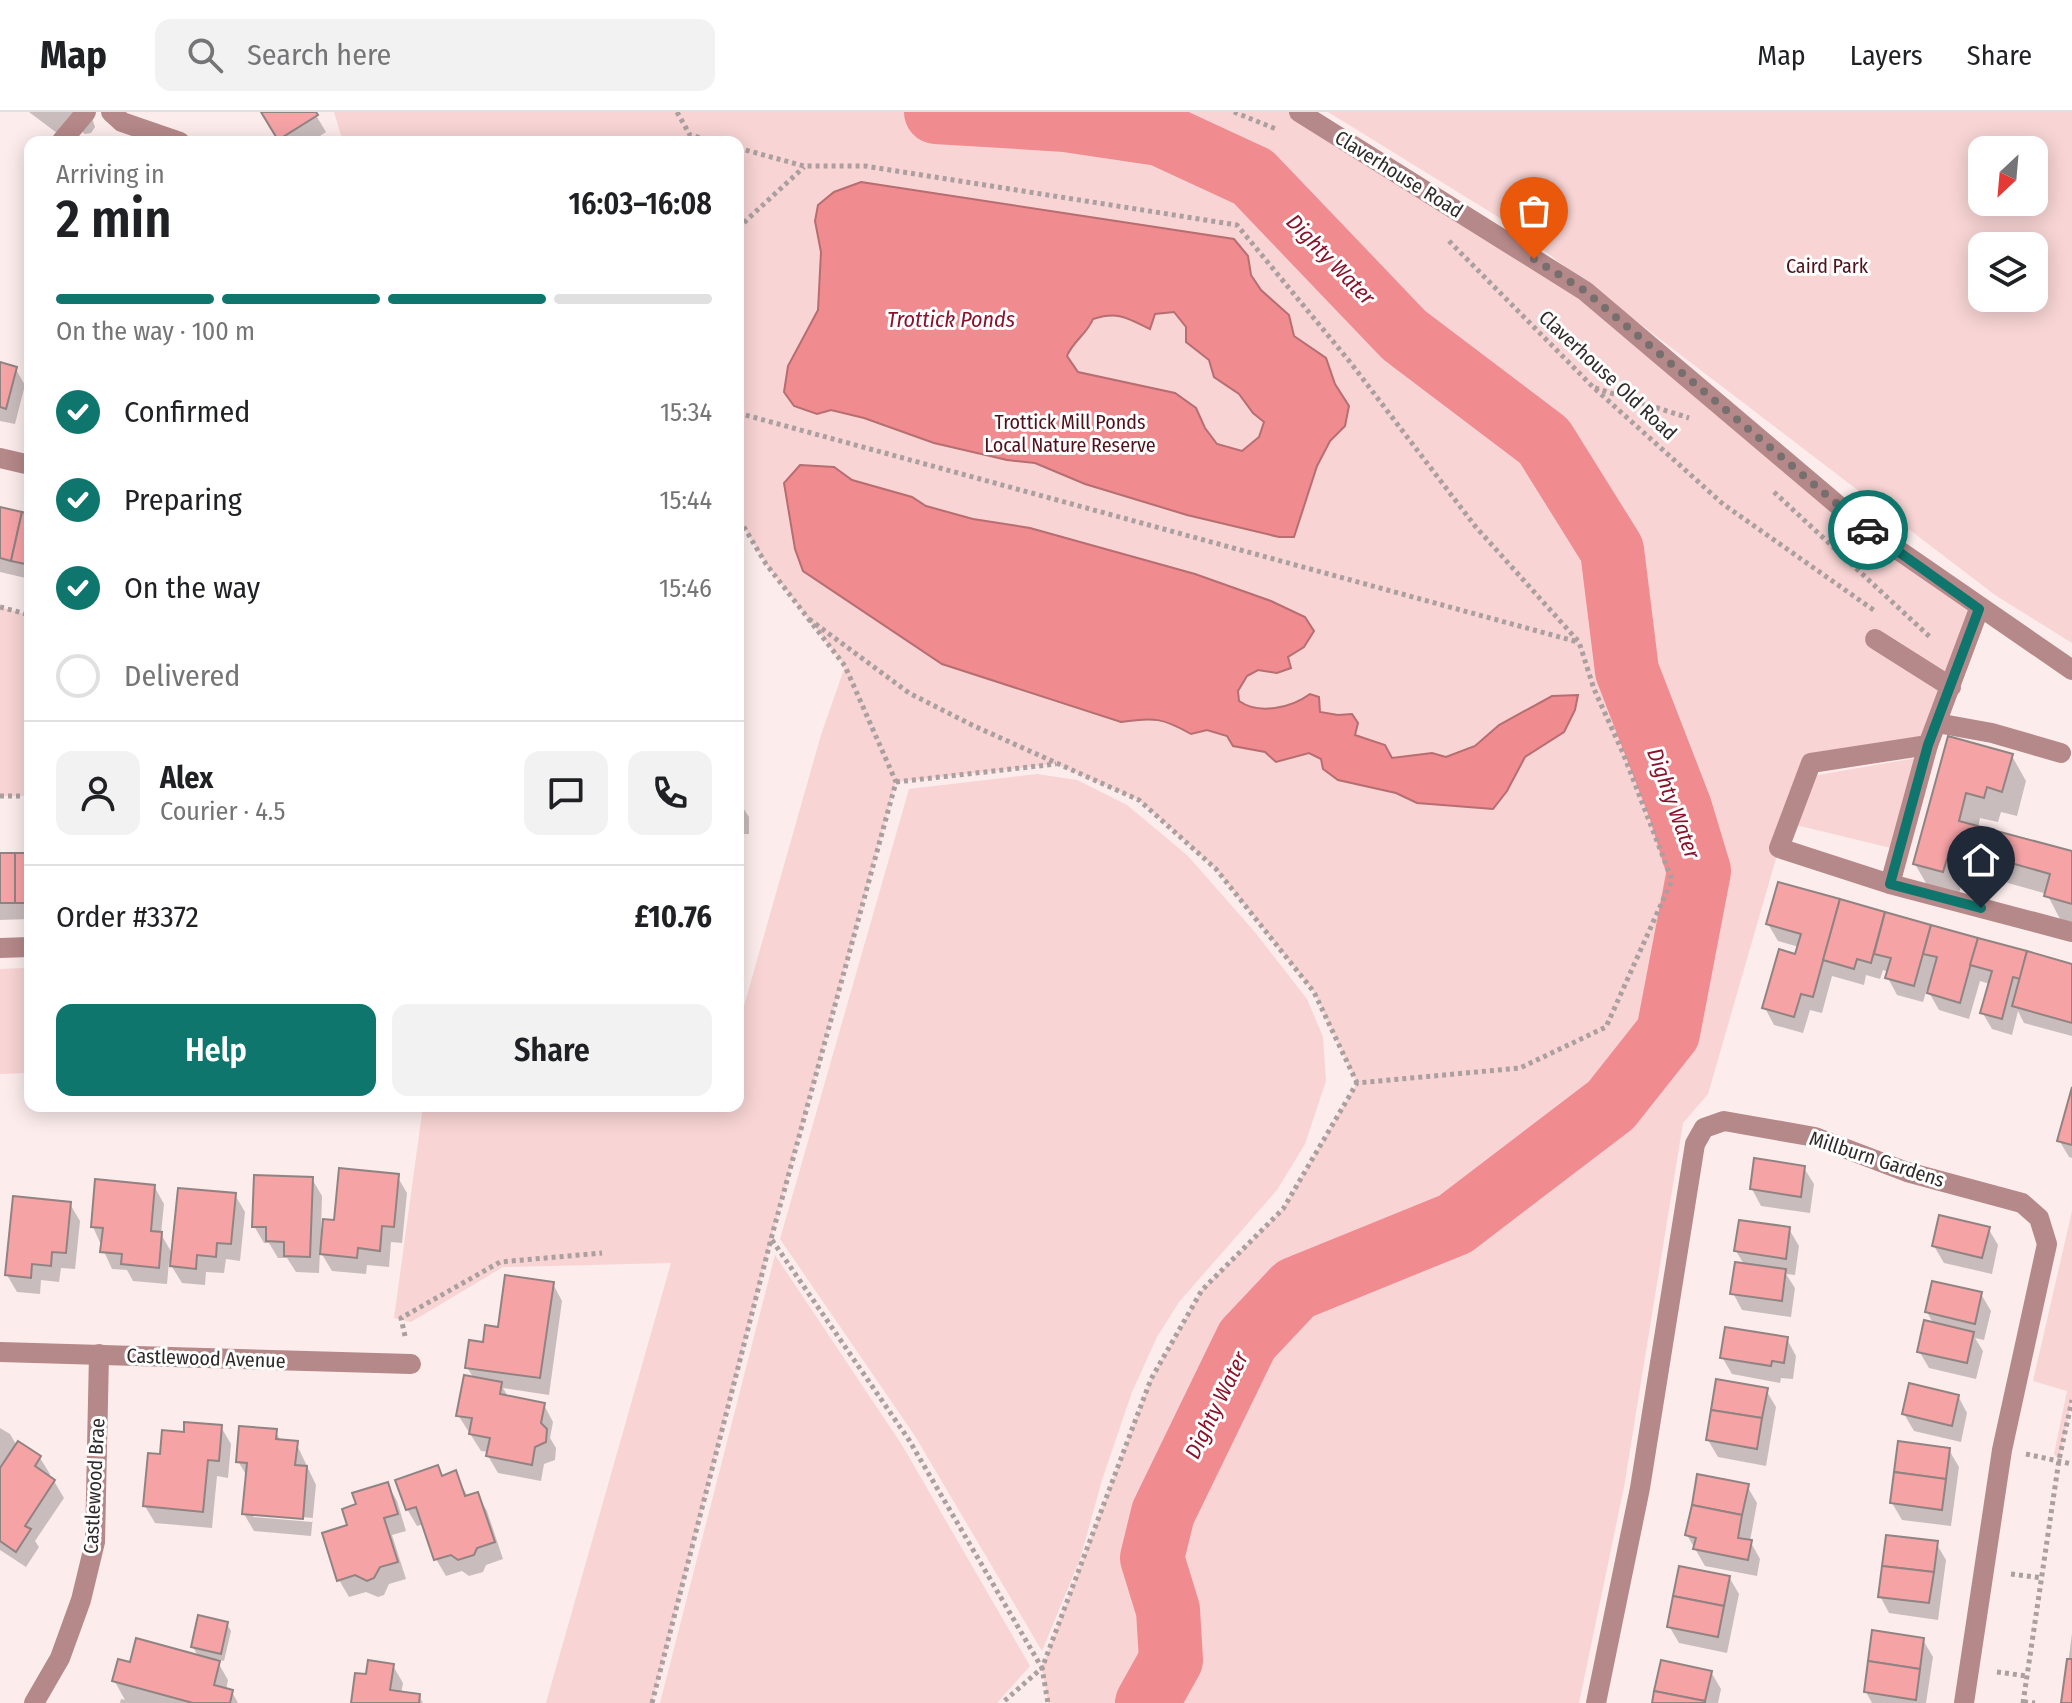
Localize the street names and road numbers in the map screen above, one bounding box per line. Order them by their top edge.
street label: Claverhouse Road [1331,125,1467,223]
street label: Claverhouse Old Road [1534,305,1682,445]
street label: Millburn Gardens [1806,1126,1948,1192]
street label: Castlewood Avenue [126,1343,286,1373]
street label: Castlewood Brae [78,1417,110,1555]

